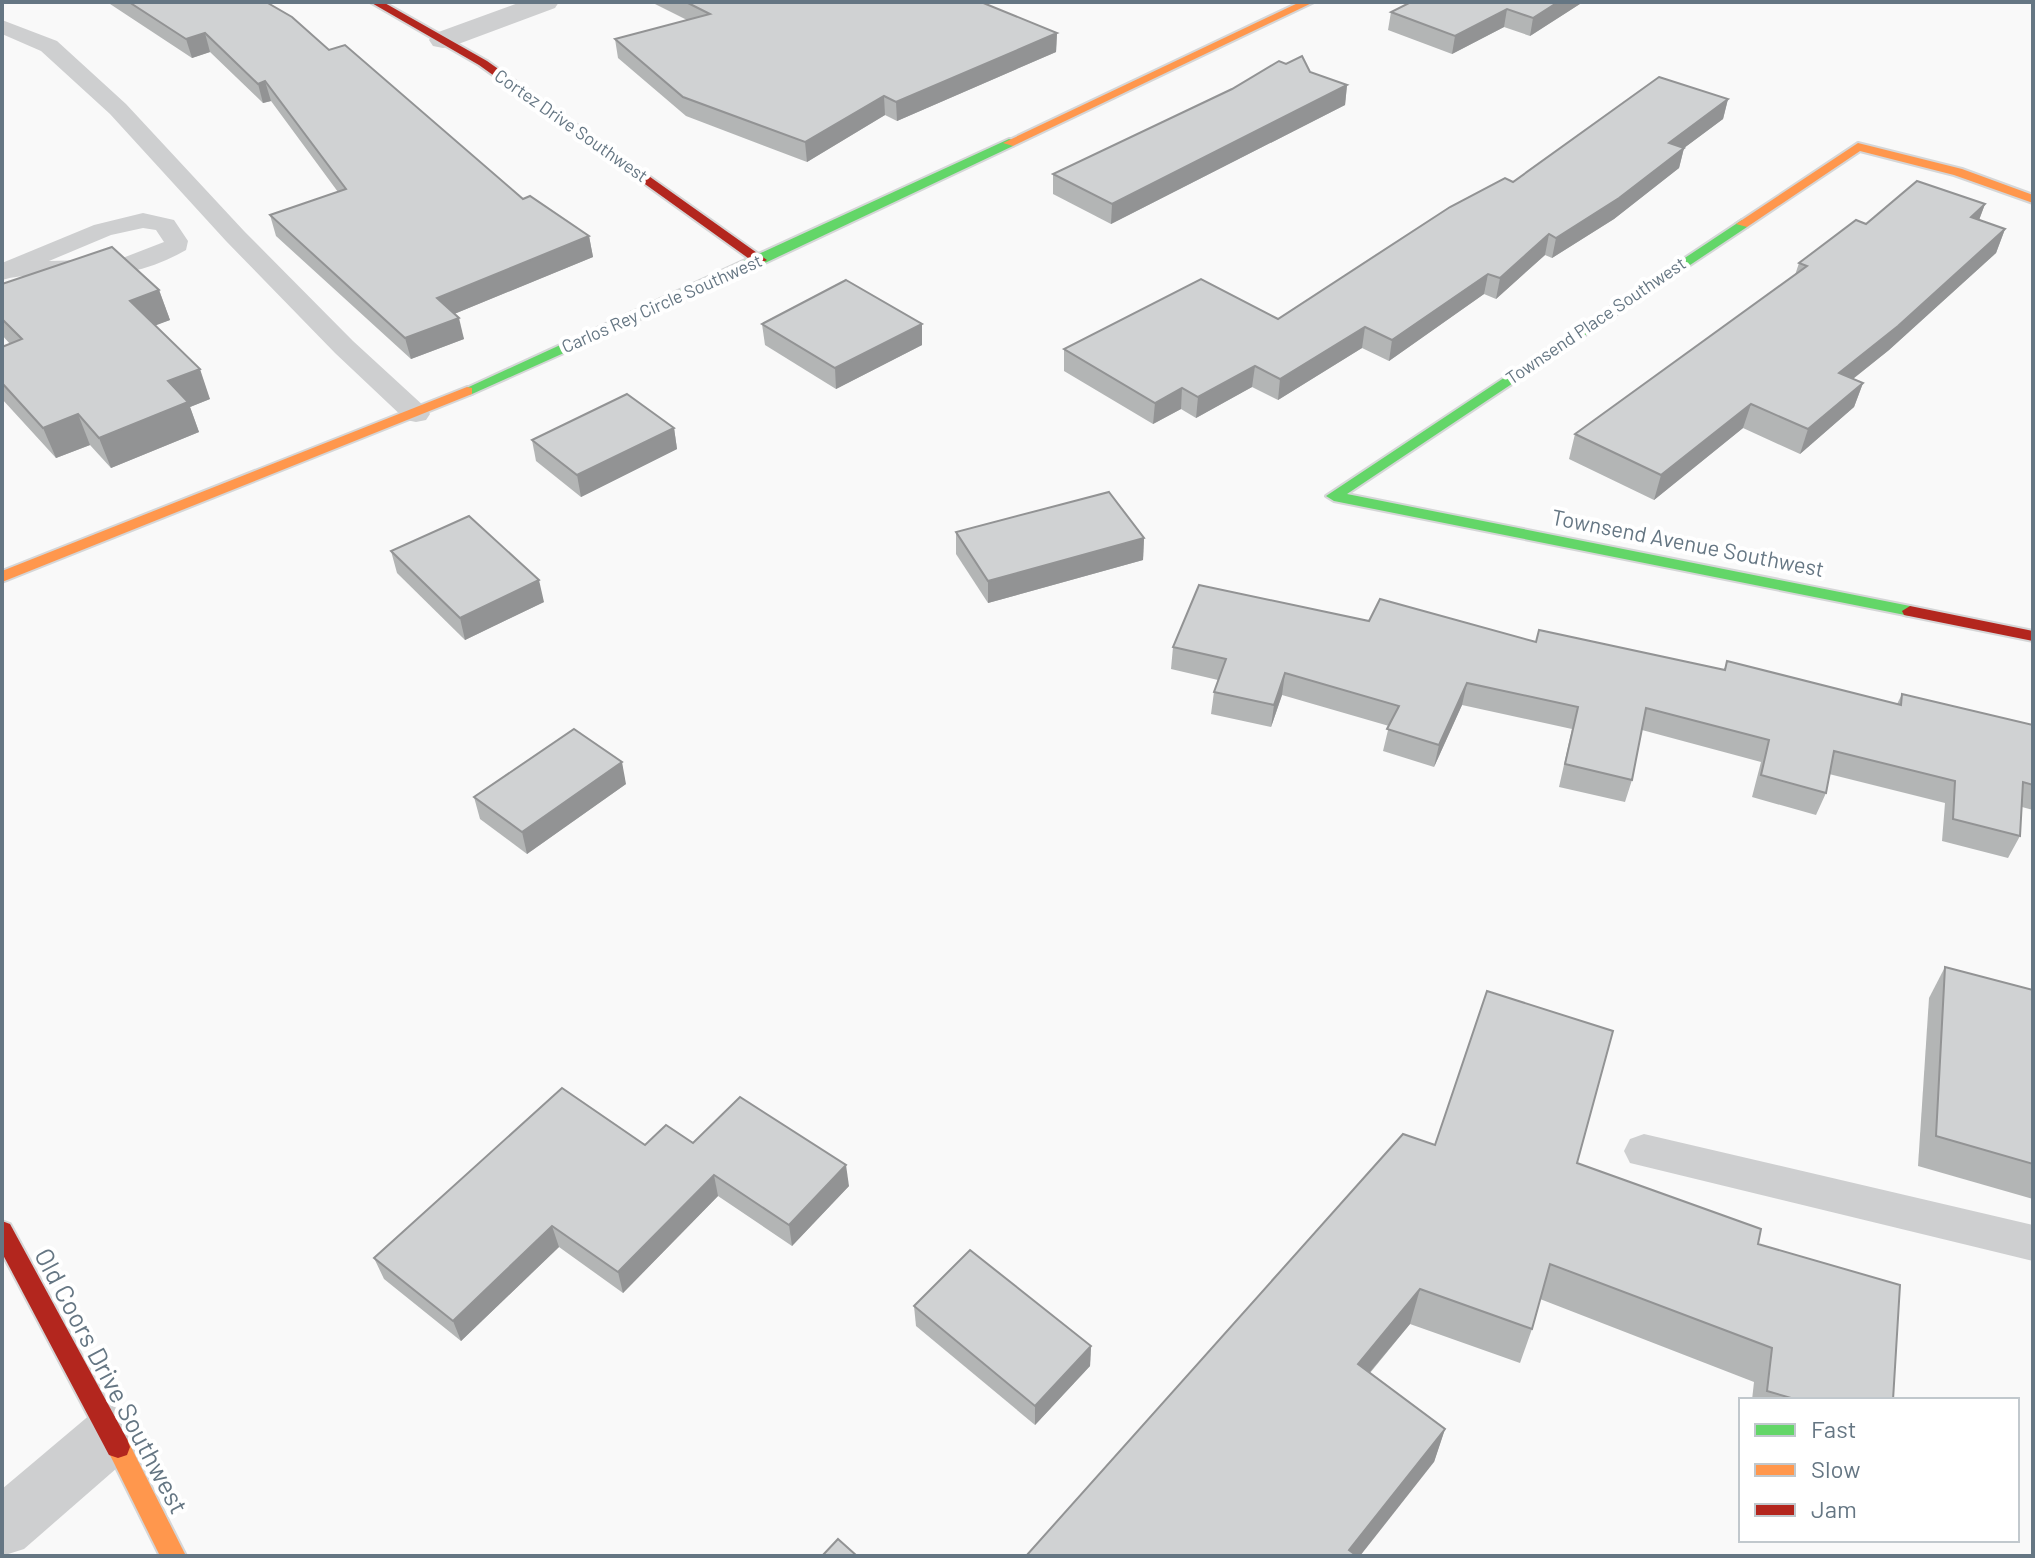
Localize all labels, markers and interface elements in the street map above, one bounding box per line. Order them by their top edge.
street label: Cortez Drive Southwest [491,64,652,186]
street label: Carlos Rey Circle Southwest [558,249,765,357]
street label: Townsend Place Southwest [1501,252,1690,389]
street label: Townsend Avenue Southwest [1550,503,1827,581]
street label: Old Coors Drive Southwest [29,1242,196,1518]
legend [1739,1398,2019,1542]
text: Fast [1811,1414,1856,1443]
text: Slow [1811,1454,1860,1483]
text: Jam [1811,1494,1857,1523]

